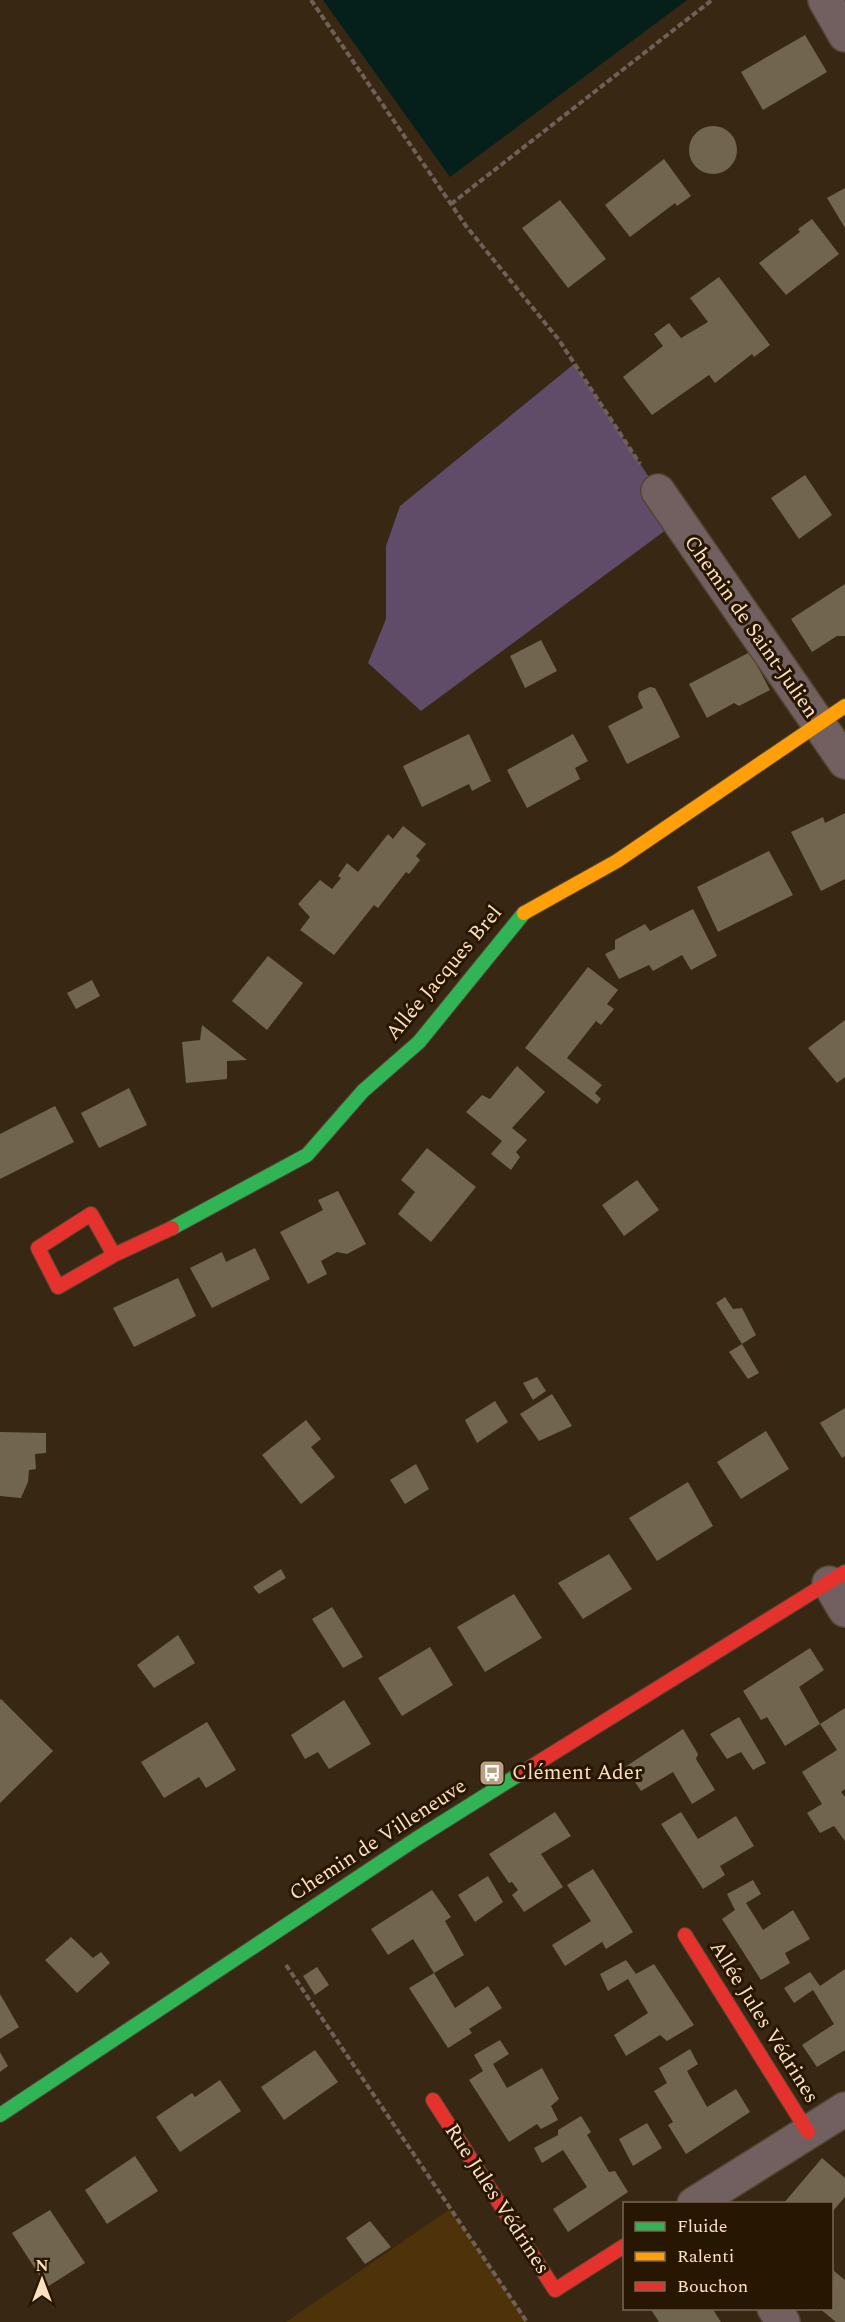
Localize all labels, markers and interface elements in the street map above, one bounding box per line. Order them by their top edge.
street label: Chemin de Saint-Julien [676,529,826,725]
street label: Allée Jacques Brel [378,898,510,1048]
place label: Clément Ader [512,1757,642,1789]
bus stop icon: Clément Ader [477,1758,507,1788]
street label: Chemin de Villeneuve [283,1771,473,1909]
street label: Allée Jules Védrines [701,1934,827,2110]
street label: Rue Jules Védrines [436,2117,558,2281]
legend [623,2202,833,2310]
text: Fluide [677,2213,728,2240]
text: Ralenti [677,2243,734,2270]
north arrow [12,2250,72,2310]
text: N [35,2254,49,2278]
text: Bouchon [677,2273,748,2300]

